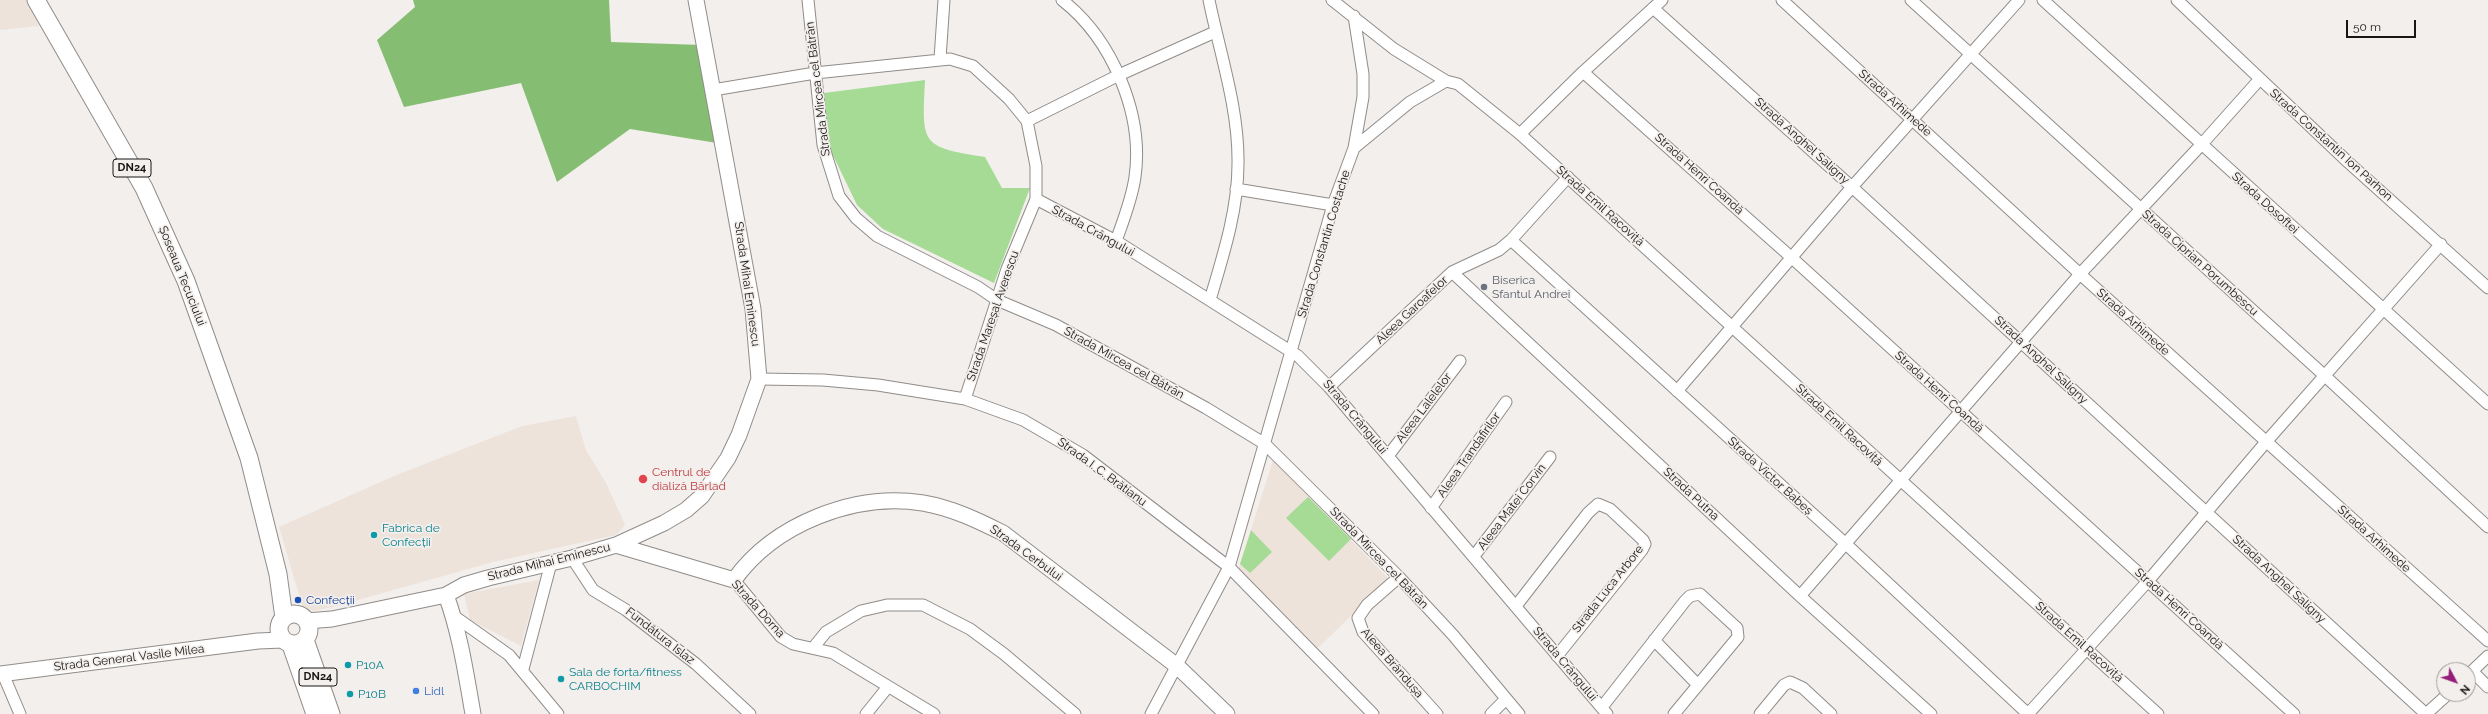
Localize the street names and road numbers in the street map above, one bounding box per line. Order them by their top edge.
street label: Strada Mircea cel Bătrân [803,21,833,157]
street label: Strada Arhimede [1855,66,1935,140]
street label: Strada Constantin Ion Parhon [2266,86,2396,204]
street label: Strada Anghel Saligny [1752,95,1852,187]
street label: Strada Henri Coandă [1652,130,1746,218]
road number: DN24 [113,159,151,177]
street label: Strada Emil Racoviță [1553,163,1647,249]
street label: Strada Constantin Costache [1295,168,1353,320]
street label: Strada Dosoftei [2229,169,2301,237]
street label: Strada Crângului [1049,202,1137,260]
street label: Strada Ciprian Porumbescu [2139,207,2261,319]
street label: Strada Mihai Eminescu [731,221,763,347]
street label: Șoseaua Tecuciului [155,224,209,328]
street label: Strada Mareșal Averescu [964,249,1022,383]
street label: Aleea Garoafelor [1373,273,1451,347]
street label: Strada Arhimede [2093,285,2173,359]
street label: Strada Anghel Saligny [1991,313,2091,407]
street label: Strada Mircea cel Bătrân [1061,324,1187,402]
street label: Strada Henri Coandă [1892,348,1986,436]
street label: Aleea Lalelelor [1393,370,1455,446]
street label: Strada Crângului [1320,377,1390,457]
street label: Strada Emil Racoviță [1793,381,1885,469]
street label: Aleea Trandafirilor [1434,410,1504,500]
street label: Strada Victor Babeș [1725,434,1815,518]
street label: Strada I. C. Brătianu [1055,435,1149,509]
street label: Aleea Matei Corvin [1475,461,1549,553]
street label: Strada Putna [1660,464,1722,524]
street label: Strada Arhimede [2334,502,2414,576]
street label: Strada Mircea cel Bătrân [1327,504,1431,612]
street label: Strada Cerbului [987,522,1065,584]
street label: Strada Anghel Saligny [2229,532,2329,626]
street label: Strada Mihai Eminescu [486,540,612,584]
street label: Strada Luca Arbore [1569,542,1647,636]
street label: Strada Henri Coandă [2132,565,2226,653]
street label: Strada Dorna [728,577,788,641]
street label: Strada Emil Racoviță [2032,599,2126,685]
street label: Fundătura Islaz [622,604,698,668]
street label: Strada Crângului [1530,624,1600,704]
street label: Aleea Brândușa [1358,625,1426,701]
street label: Strada General Vasile Milea [53,642,205,674]
road number: DN24 [299,668,337,686]

